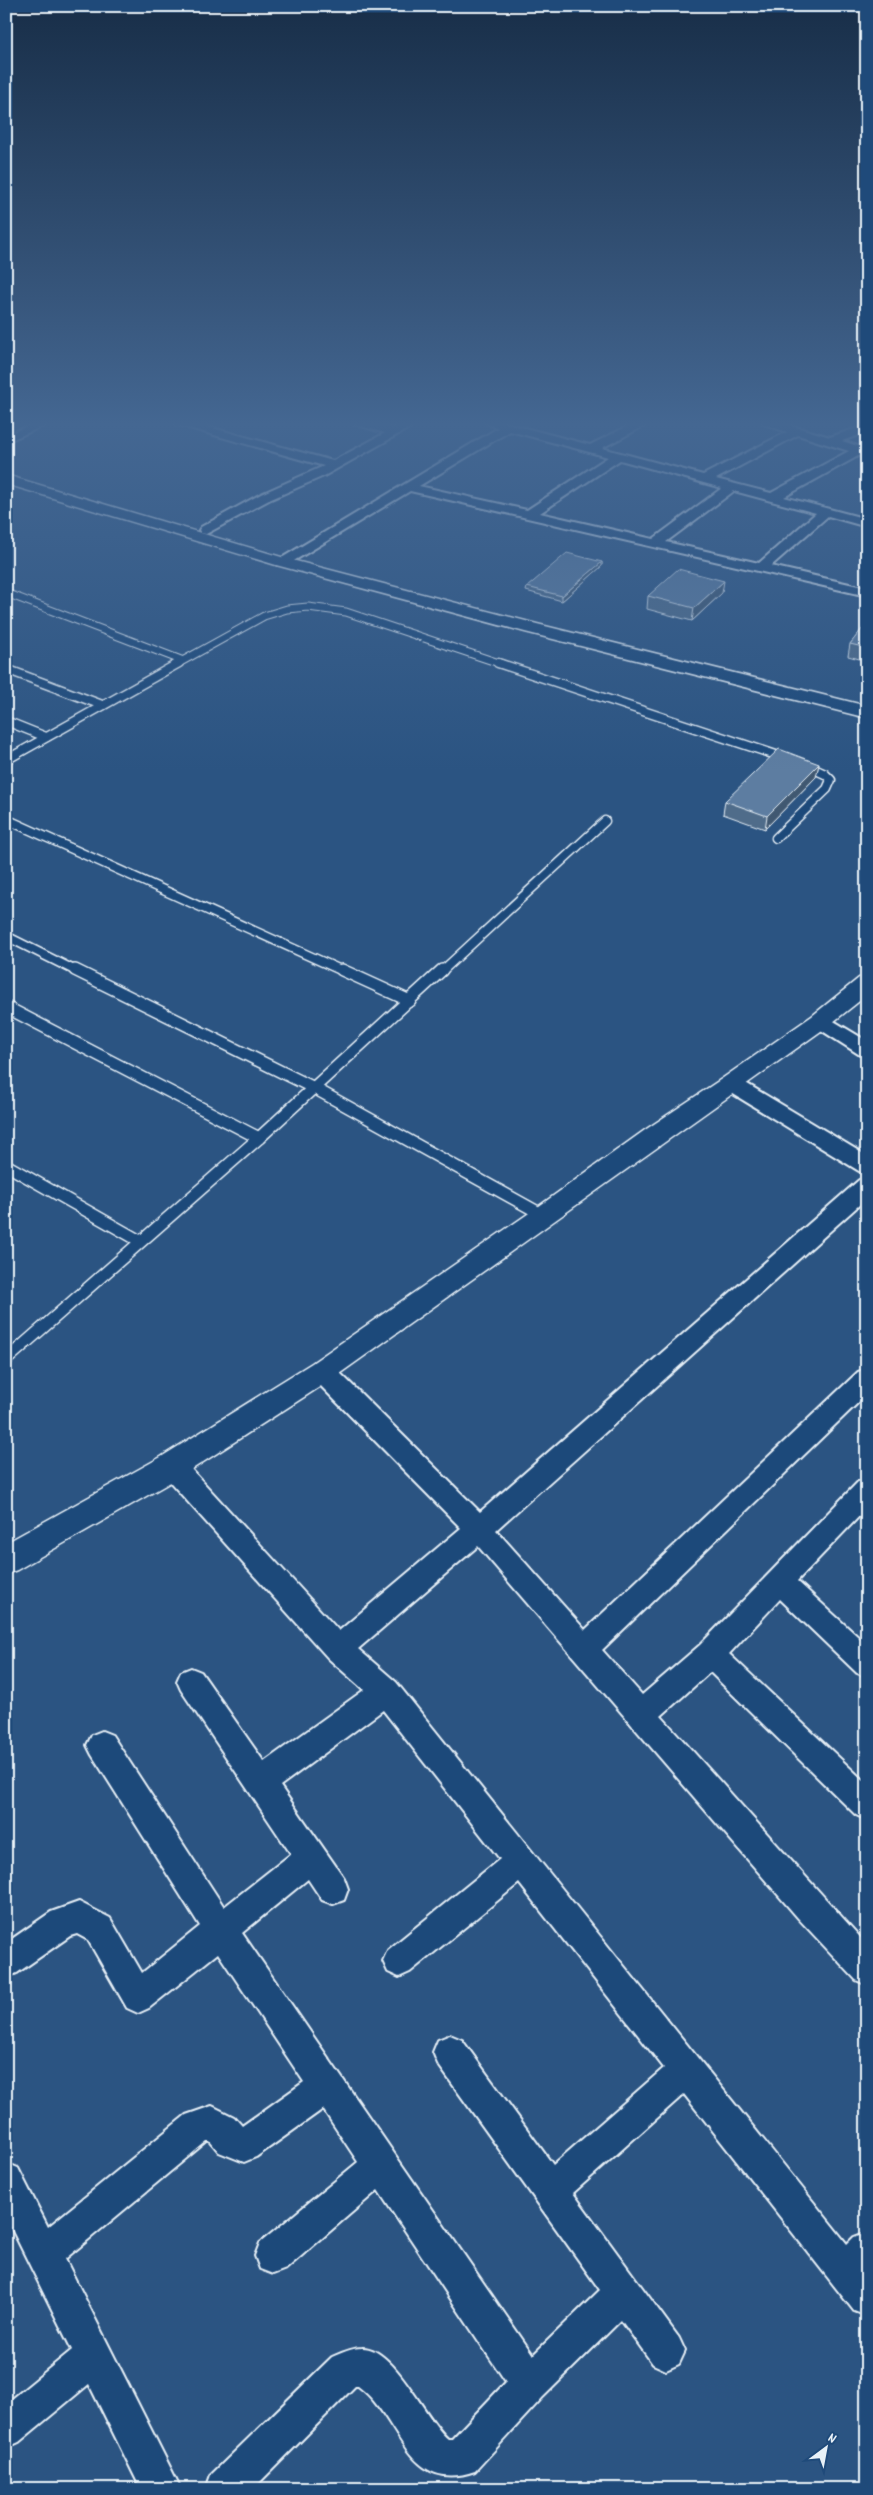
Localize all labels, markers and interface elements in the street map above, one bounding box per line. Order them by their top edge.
north arrow [800,2422,850,2472]
text: N [824,2428,840,2449]

